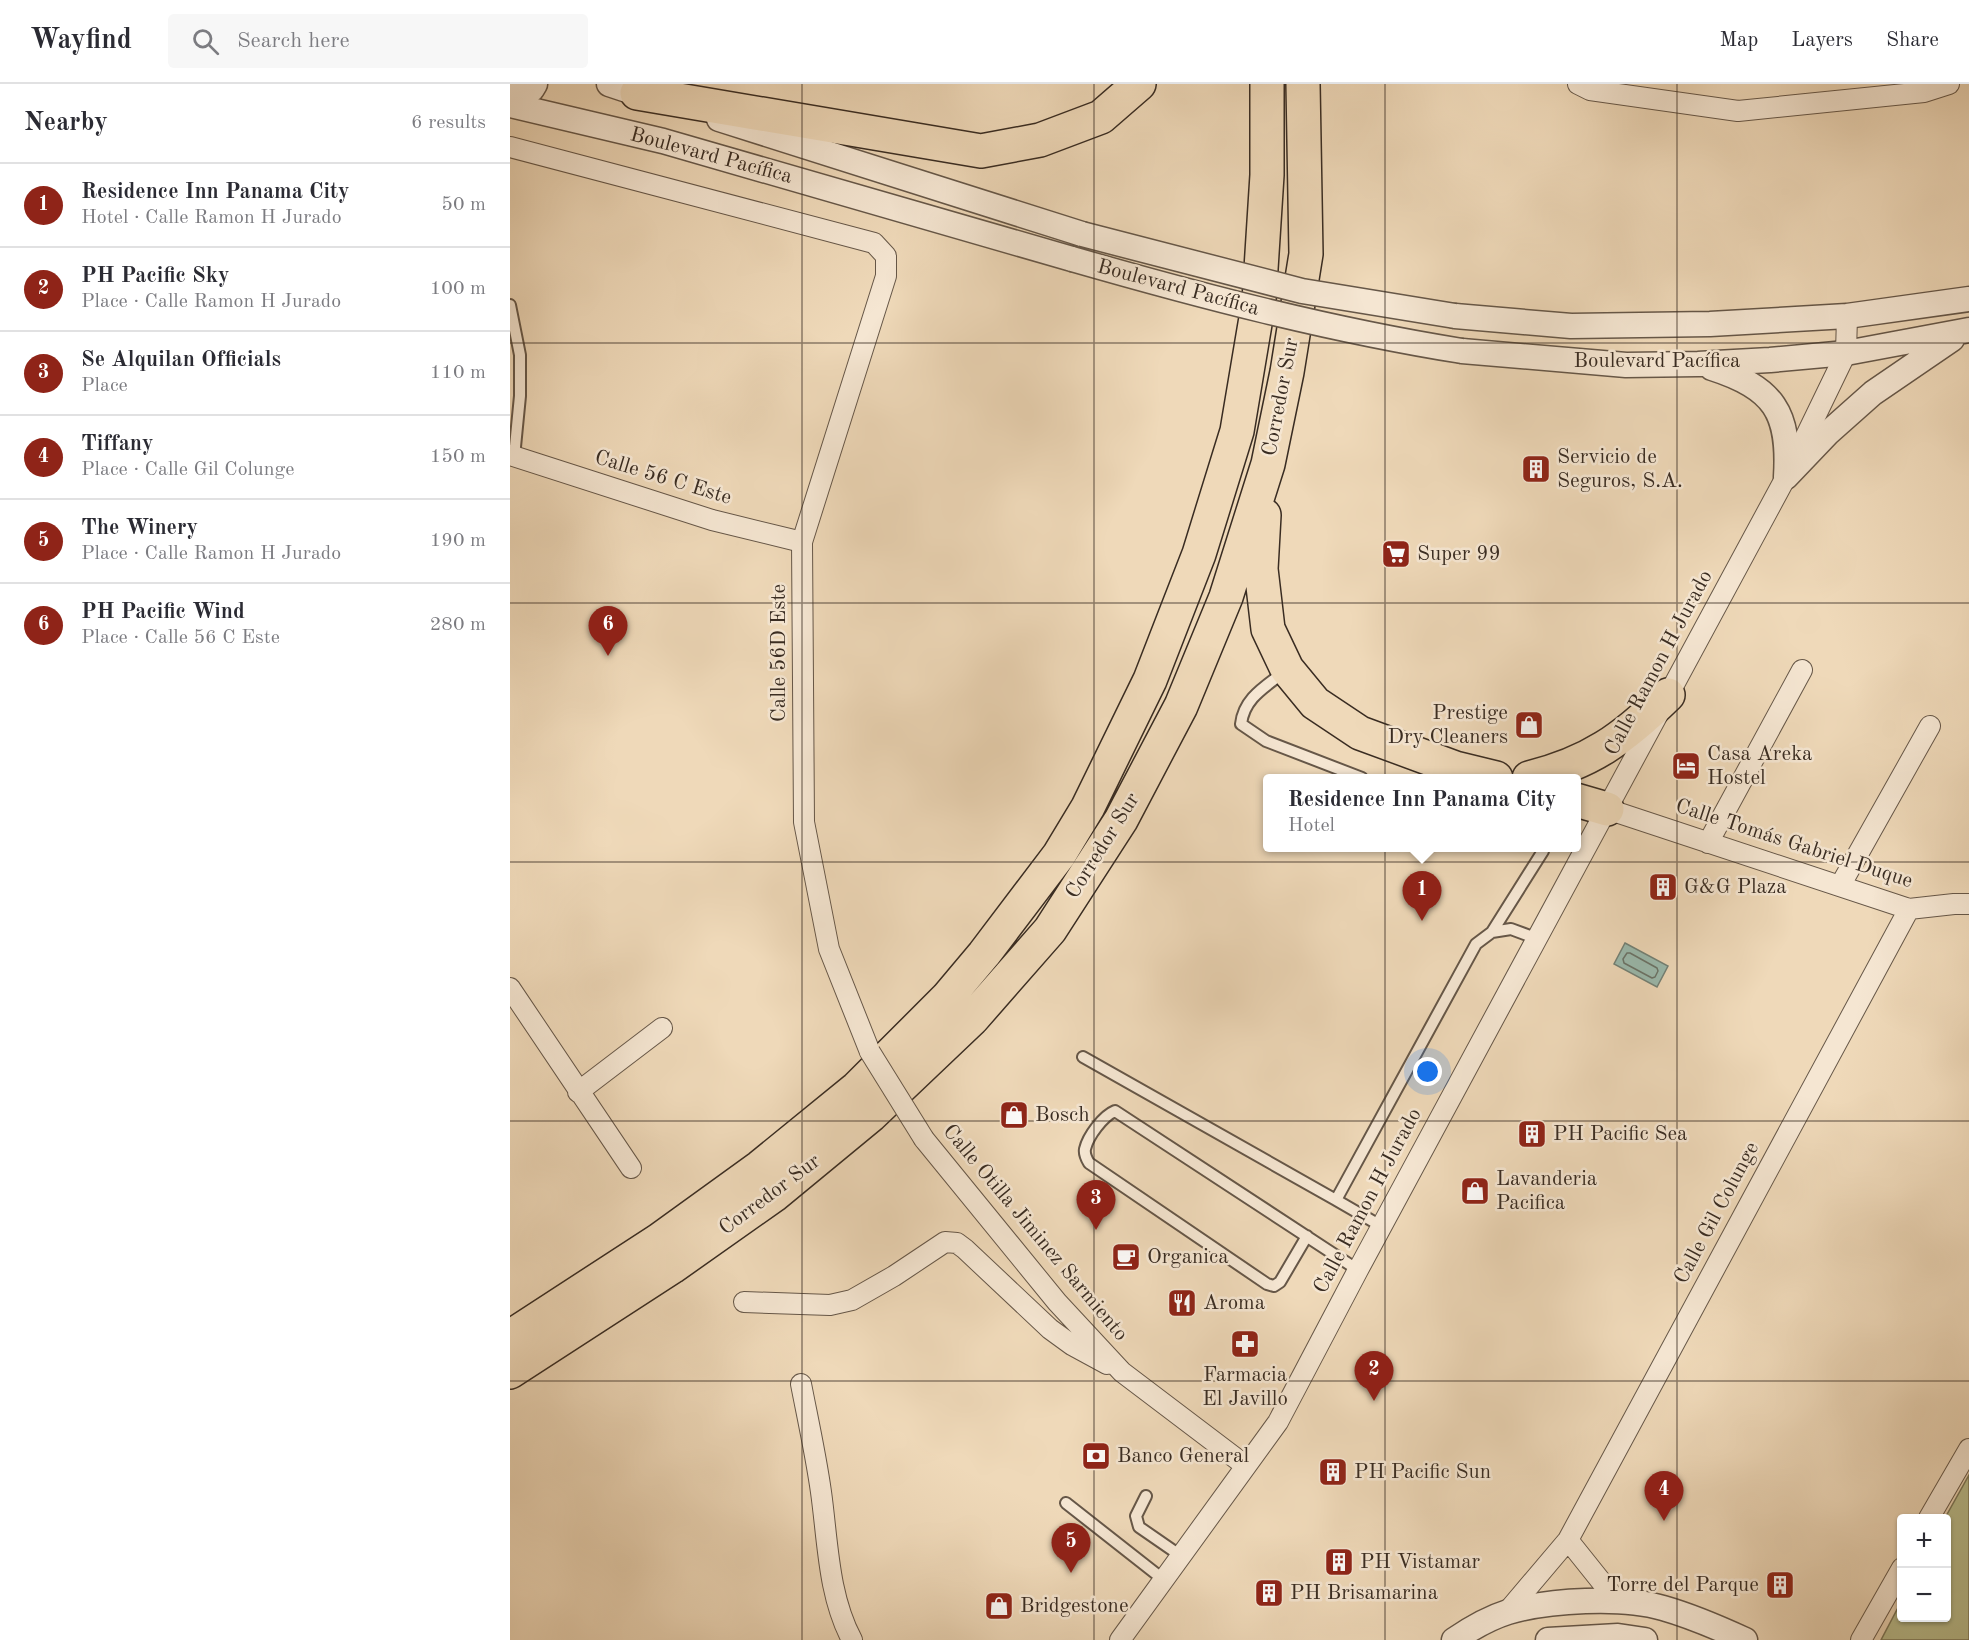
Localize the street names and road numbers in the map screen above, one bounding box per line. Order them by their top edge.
street label: Boulevard Pacífica [628,124,794,188]
street label: Boulevard Pacífica [1095,256,1261,320]
street label: Corredor Sur [1259,336,1303,458]
street label: Boulevard Pacífica [1574,351,1740,372]
street label: Calle 56 C Este [592,447,734,509]
street label: Calle Ramon H Jurado [1601,567,1717,759]
street label: Calle 56D Este [769,584,790,722]
street label: Corredor Sur [1062,789,1144,902]
street label: Calle Tomás Gabriel Duque [1673,796,1915,892]
street label: Calle Ramon H Jurado [1310,1105,1426,1297]
street label: Calle Otilla Jiminez Sarmiento [938,1121,1132,1345]
street label: Calle Gil Colunge [1671,1139,1763,1287]
street label: Corredor Sur [716,1150,825,1240]

